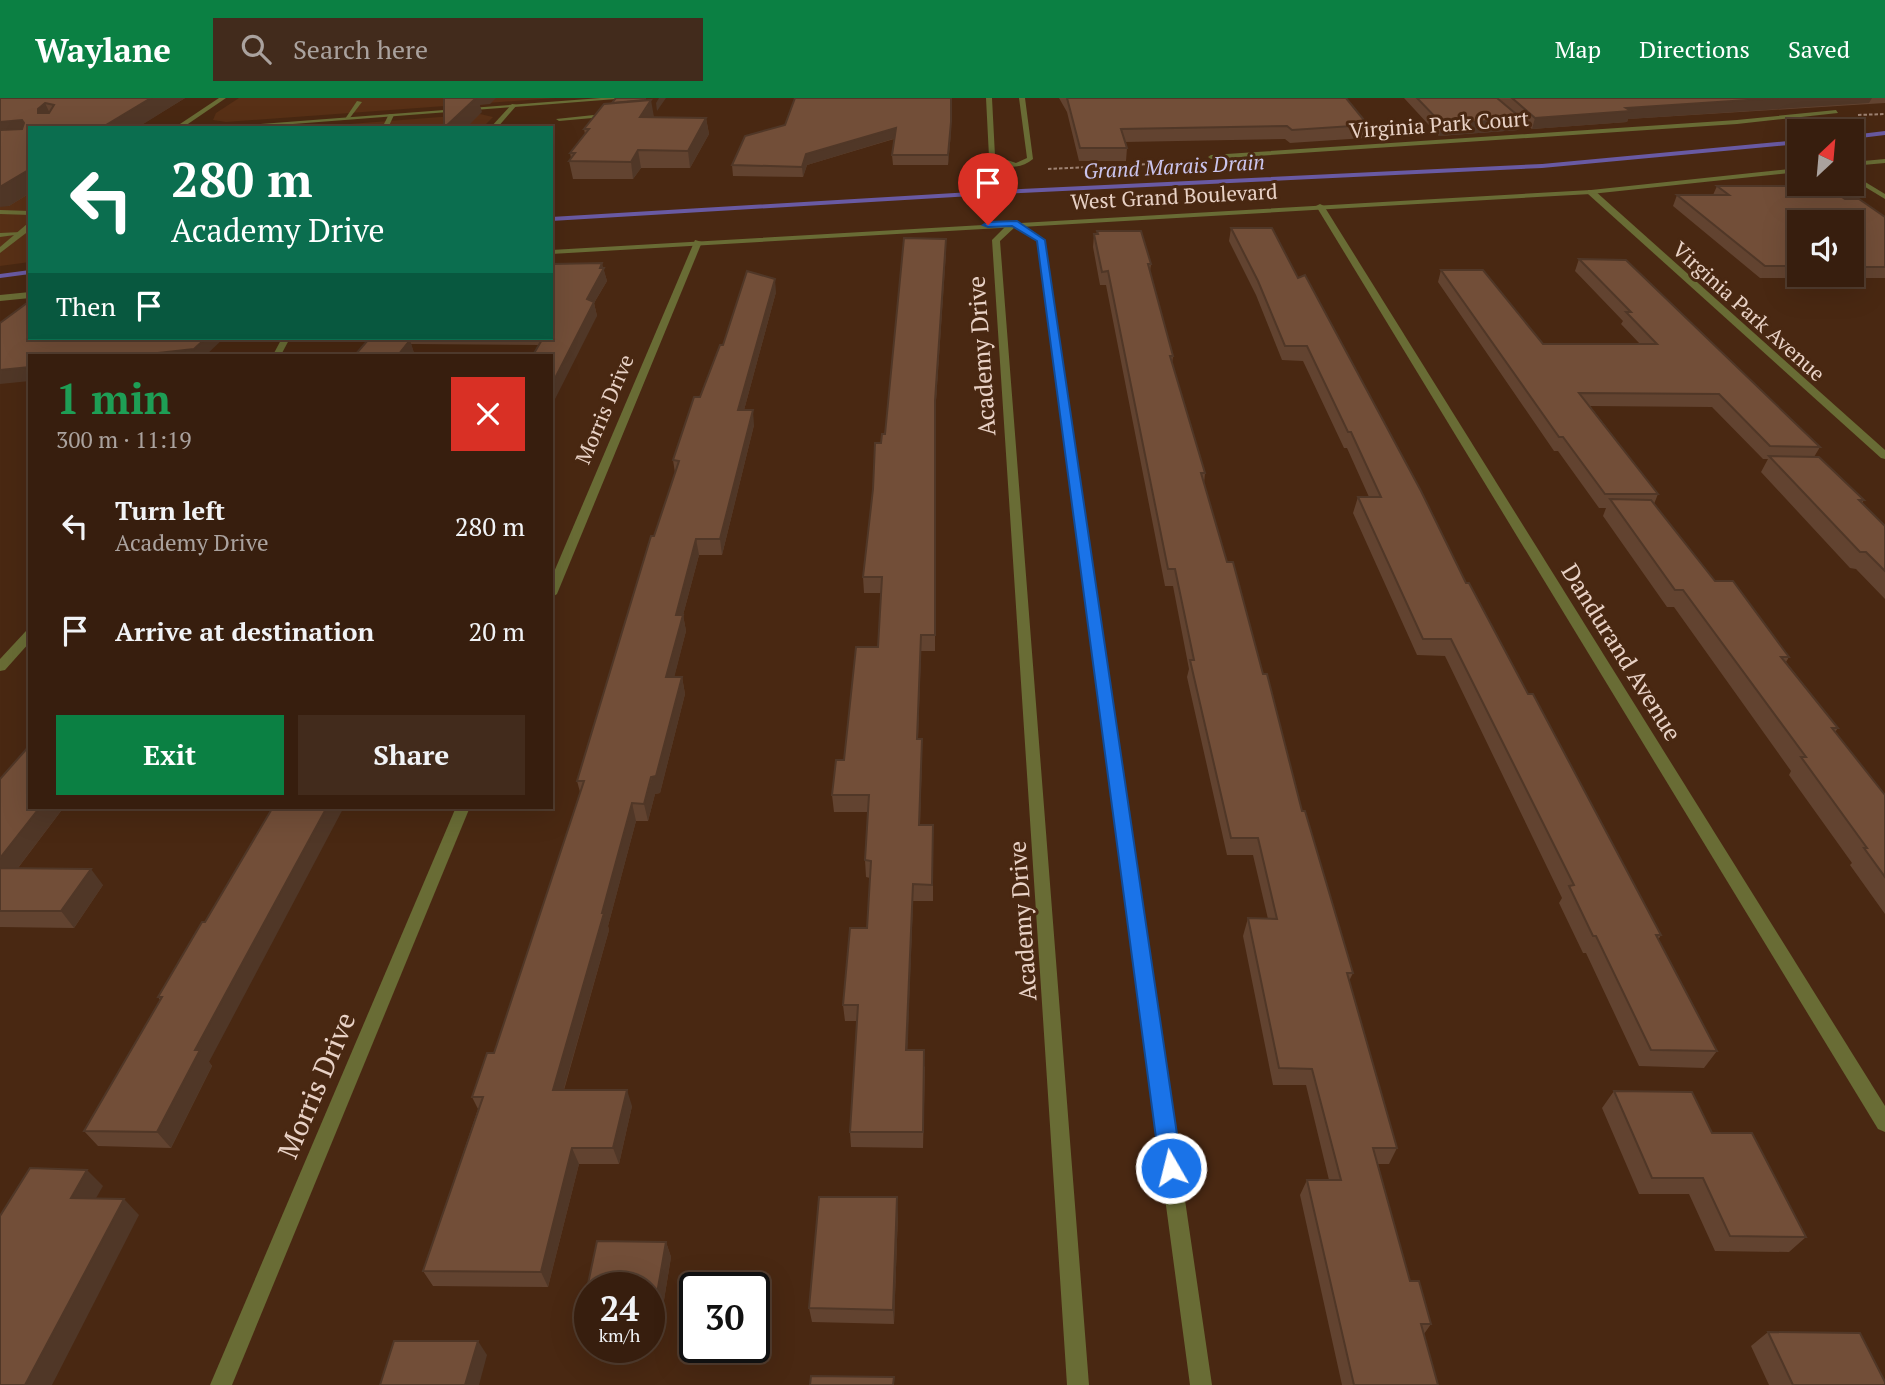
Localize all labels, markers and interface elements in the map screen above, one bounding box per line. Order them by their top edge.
search box [213,18,703,81]
text: Waylane [35,28,171,71]
icon: search [237,30,275,68]
text: Search here [293,32,428,66]
text: Map [1555,33,1601,65]
text: Directions [1639,33,1750,65]
text: Saved [1788,33,1850,65]
street label: Virginia Park Court [1348,104,1530,144]
north arrow [1787,119,1864,196]
map controls [1787,119,1864,287]
text: 280 m [171,146,313,211]
water label: Grand Marais Drain [1083,147,1265,185]
pin [958,153,1018,225]
icon: left [56,154,147,245]
icon: arrive [969,164,1007,202]
street label: West Grand Boulevard [1070,177,1279,215]
text: Academy Drive [171,209,385,251]
button: sound [1787,210,1864,287]
street label: Virginia Park Avenue [1667,235,1831,387]
street label: Academy Drive [959,275,1003,437]
icon: arrive [130,287,168,325]
text: Then [56,289,116,323]
street label: Morris Drive [568,350,640,468]
text: 1 min [56,370,171,426]
button: close [451,377,525,451]
text: 300 m · 11:19 [56,424,191,455]
text: Turn left [115,493,225,527]
icon: left [56,507,94,545]
text: 280 m [455,509,525,543]
text: Academy Drive [115,527,268,558]
street label: Dandurand Avenue [1555,557,1689,747]
icon: arrive [56,612,94,650]
text: Arrive at destination [115,614,374,648]
text: 20 m [469,614,525,648]
button: Exit [56,715,284,795]
button: Share [298,715,525,795]
street label: Academy Drive [1000,840,1044,1002]
street label: Morris Drive [269,1006,363,1164]
position arrow [1134,1131,1208,1205]
speed limit sign: 30 [679,1272,770,1363]
text: 24 [600,1285,639,1331]
text: km/h [599,1323,640,1347]

